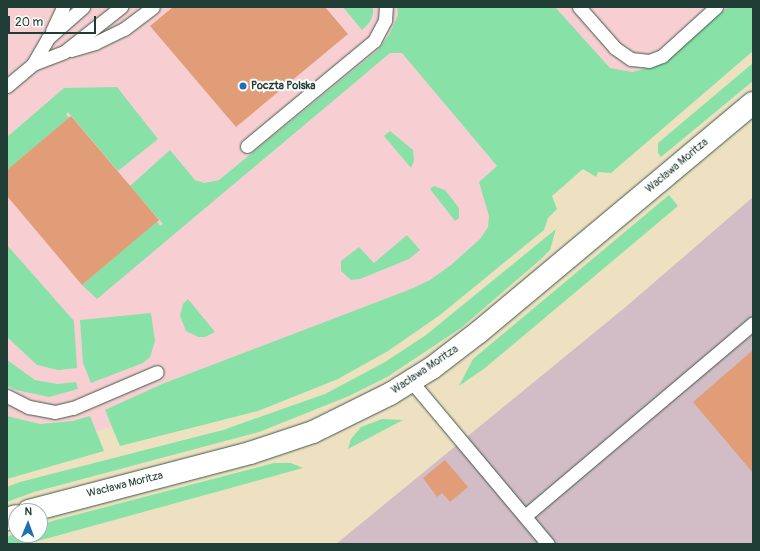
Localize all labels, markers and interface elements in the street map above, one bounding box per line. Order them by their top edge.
scale bar [10,8,98,34]
text: 20 m [15,15,43,30]
place label: Poczta Polska [251,79,315,93]
marker: Poczta Polska [238,81,248,91]
street label: Wacława Moritza [643,136,711,196]
street label: Wacława Moritza [389,343,461,397]
street label: Wacława Moritza [86,469,164,501]
north arrow [8,503,48,543]
text: N [24,505,32,518]

